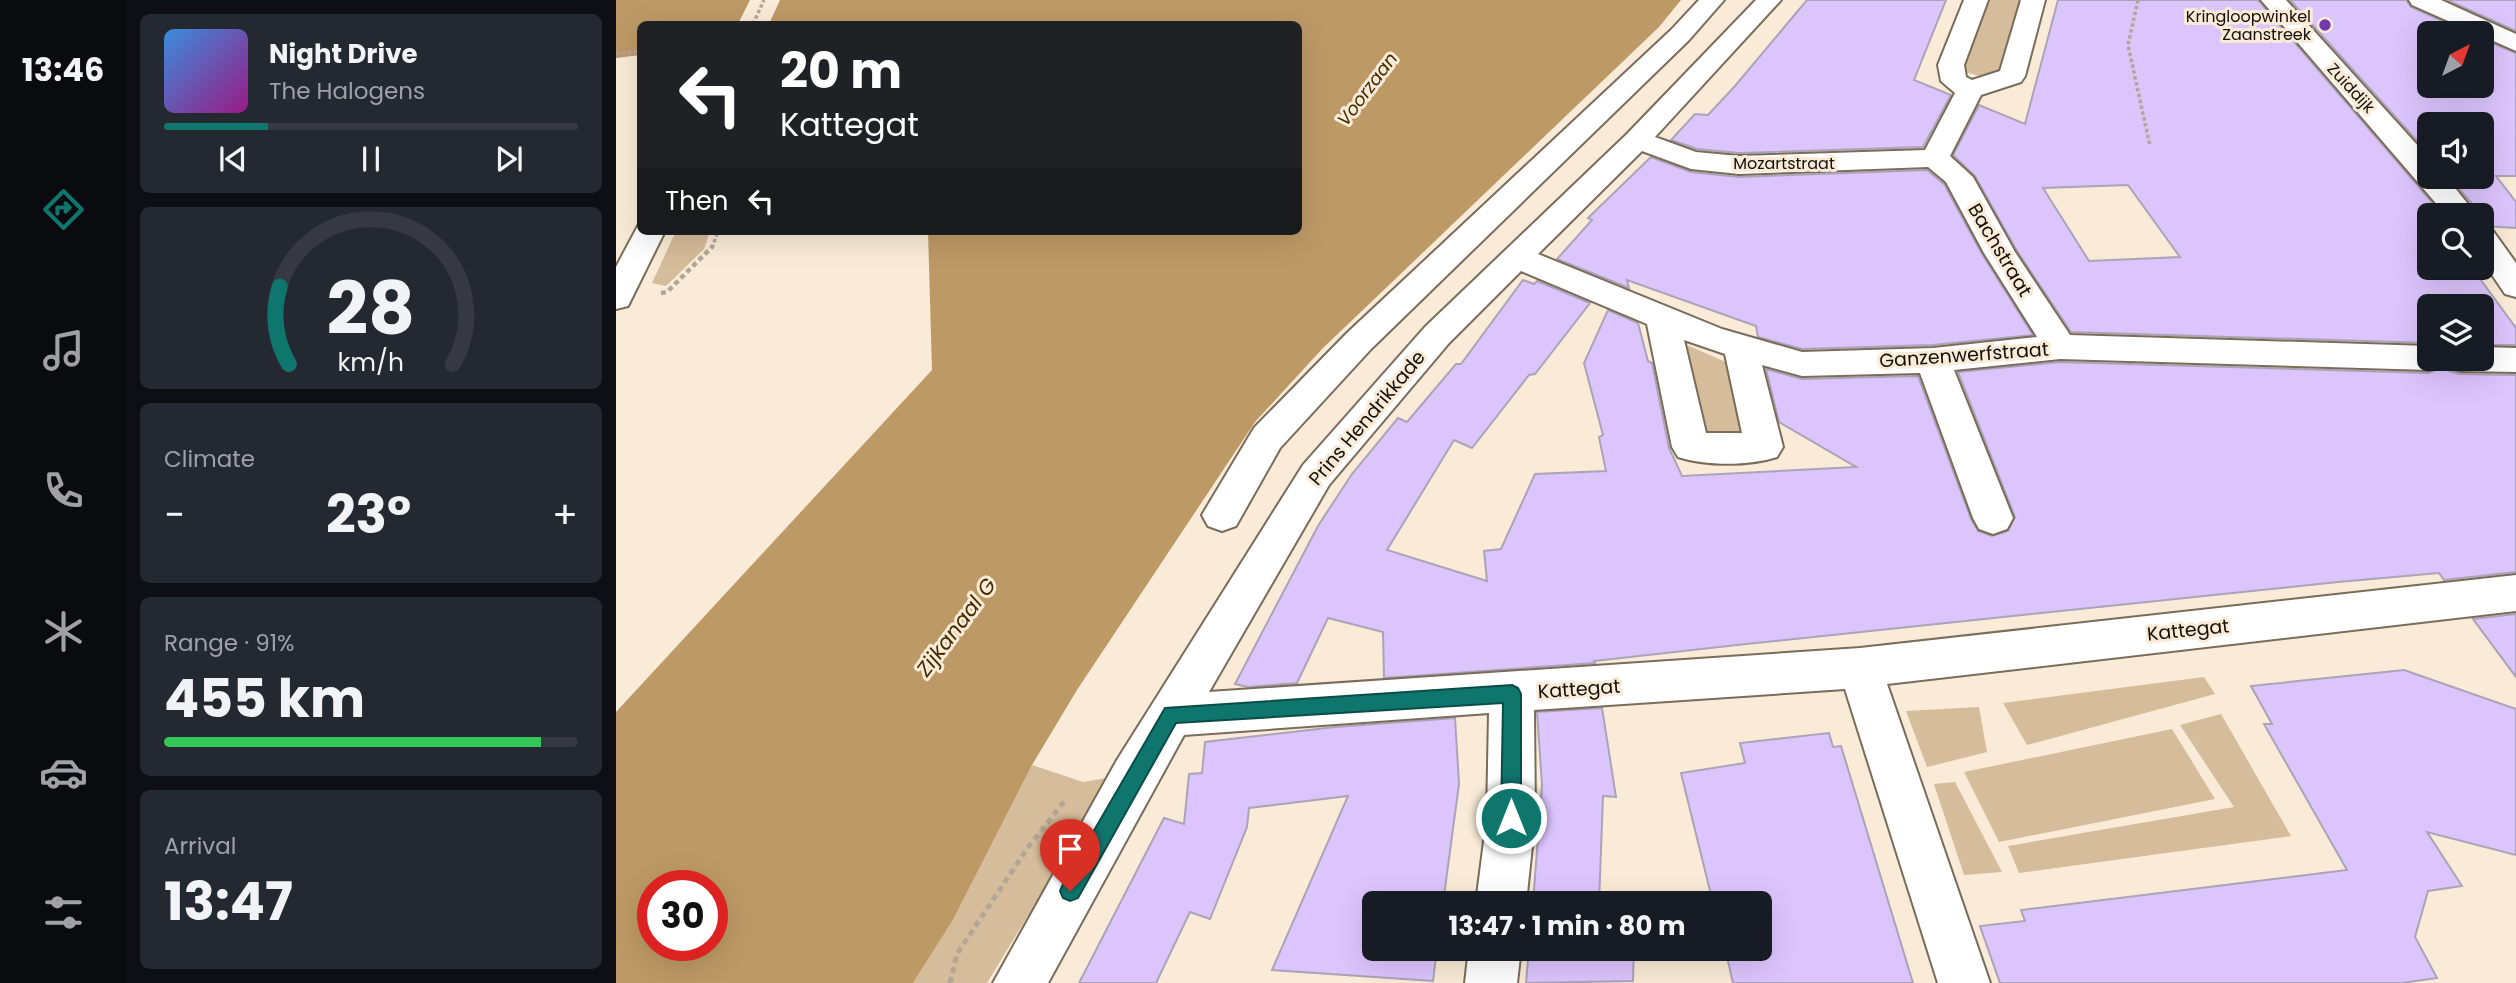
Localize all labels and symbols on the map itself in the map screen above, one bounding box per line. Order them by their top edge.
place label: Kringloopwinkel Zaanstreek [2186,5,2312,46]
marker: Kringloopwinkel Zaanstreek [2317,17,2333,33]
north arrow [2417,21,2494,98]
water label: Voorzaan [1331,47,1403,131]
street label: Zuiddijk [2322,58,2381,119]
street label: Mozartstraat [1733,152,1835,175]
street label: Bachstraat [1961,198,2039,302]
street label: Ganzenwerfstraat [1878,336,2050,374]
street label: Prins Hendrikkade [1302,345,1432,491]
water label: Zijkanaal G [909,572,1003,683]
street label: Kattegat [2146,612,2230,648]
street label: Kattegat [1537,673,1621,705]
position arrow [1474,781,1548,855]
pin [1040,819,1100,891]
speed limit sign: 30 [637,870,728,961]

